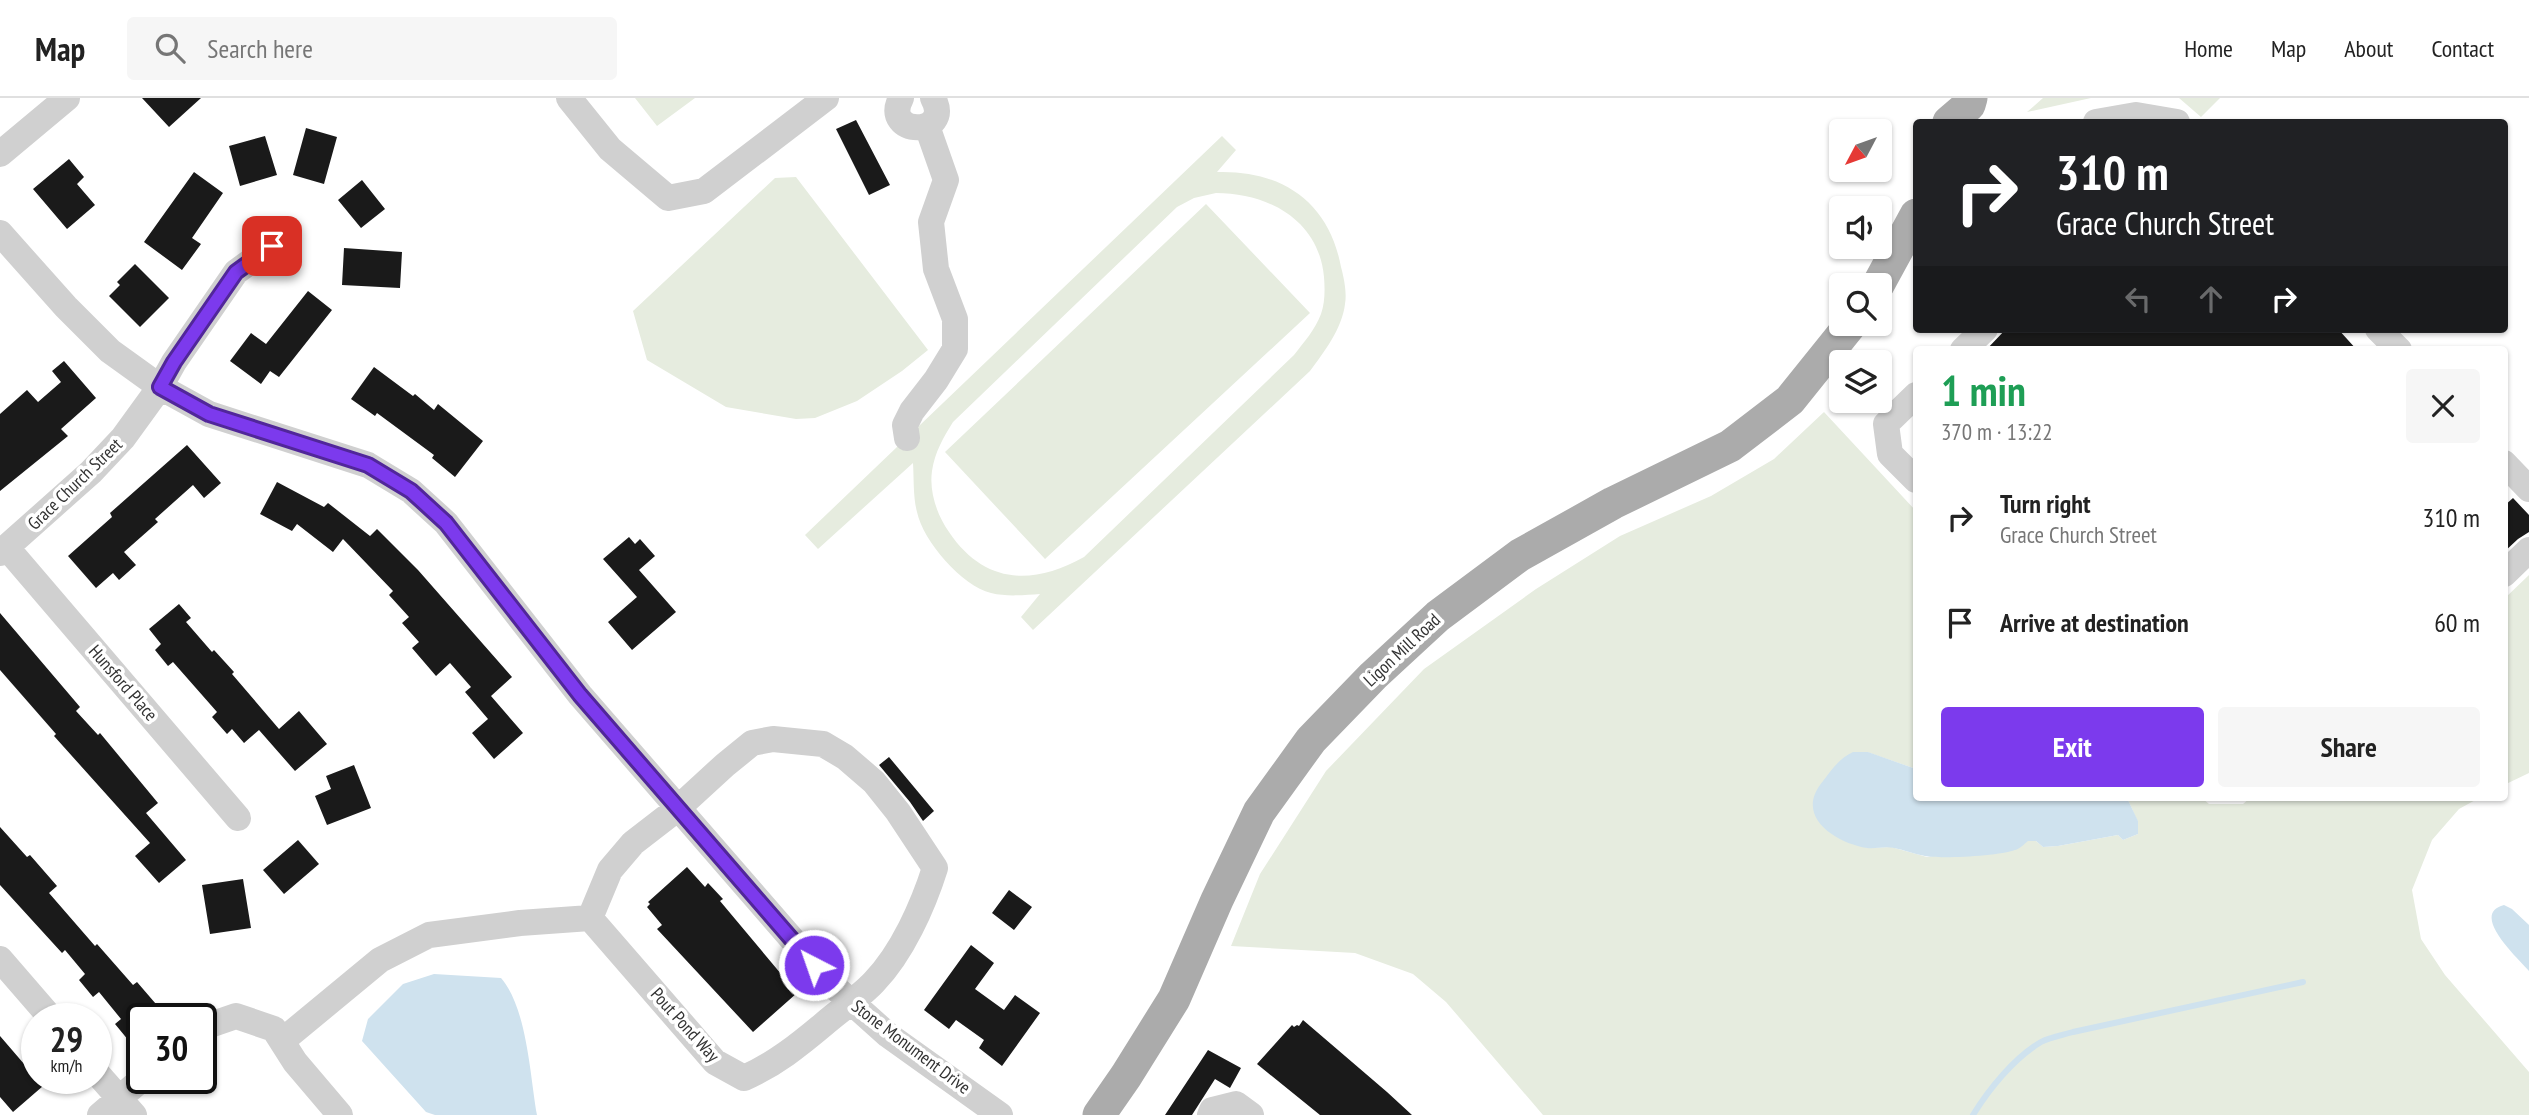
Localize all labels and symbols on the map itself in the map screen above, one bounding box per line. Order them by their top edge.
north arrow [1829,119,1892,182]
pin [242,216,302,276]
street label: Grace Church Street [23,433,127,535]
street label: Ligon Mill Road [1358,608,1445,691]
street label: Hunsford Place [84,640,163,725]
position arrow [777,928,851,1002]
street label: Pout Pond Way [646,983,725,1067]
street label: Stone Monument Drive [847,994,975,1099]
speed limit sign: 30 [126,1003,217,1094]

